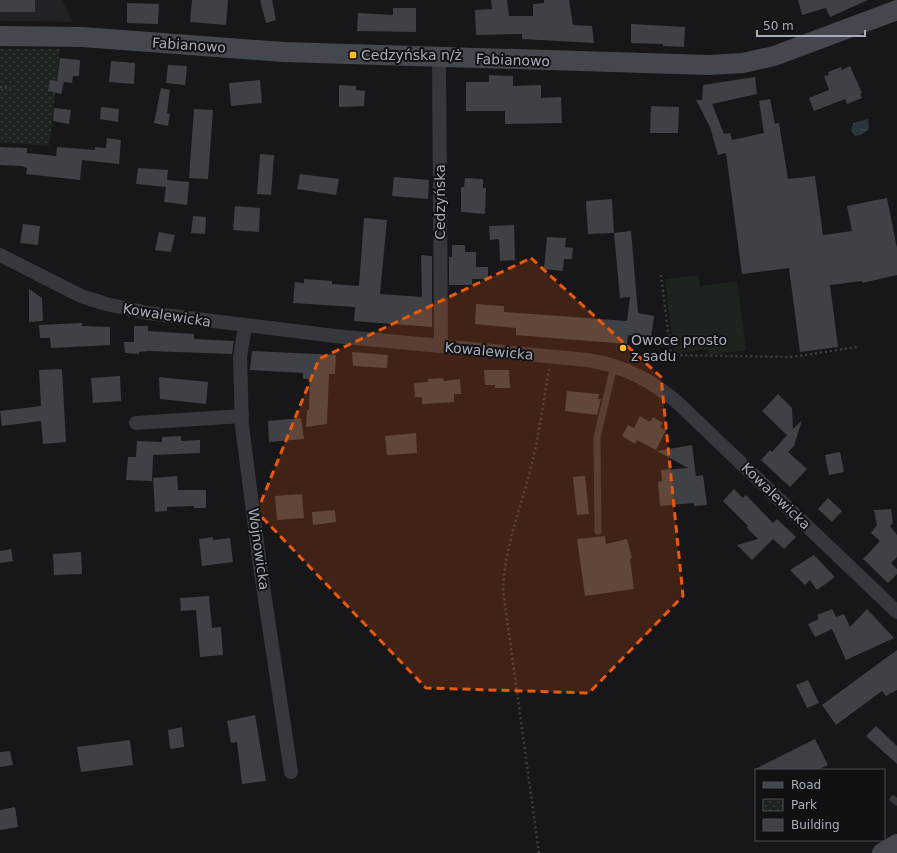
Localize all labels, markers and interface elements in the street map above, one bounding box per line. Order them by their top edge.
scale bar [757,12,865,38]
text: 50 m [763,19,794,33]
street label: Fabianowo [151,34,227,56]
place label: Cedzyńska n/ż [361,47,462,63]
marker: Cedzyńska n/ż [348,50,358,60]
street label: Fabianowo [476,51,550,69]
street label: Cedzyńska [432,164,448,240]
street label: Kowalewicka [122,300,212,330]
place label: Owoce prosto z sadu [631,332,727,364]
street label: Kowalewicka [444,339,534,363]
marker: Owoce prosto z sadu [618,343,628,353]
street label: Kowalewicka [738,459,814,533]
street label: Wojnowicka [245,507,273,591]
legend [755,769,885,841]
text: Road [791,778,821,792]
text: Park [791,798,817,812]
text: Building [791,818,840,832]

